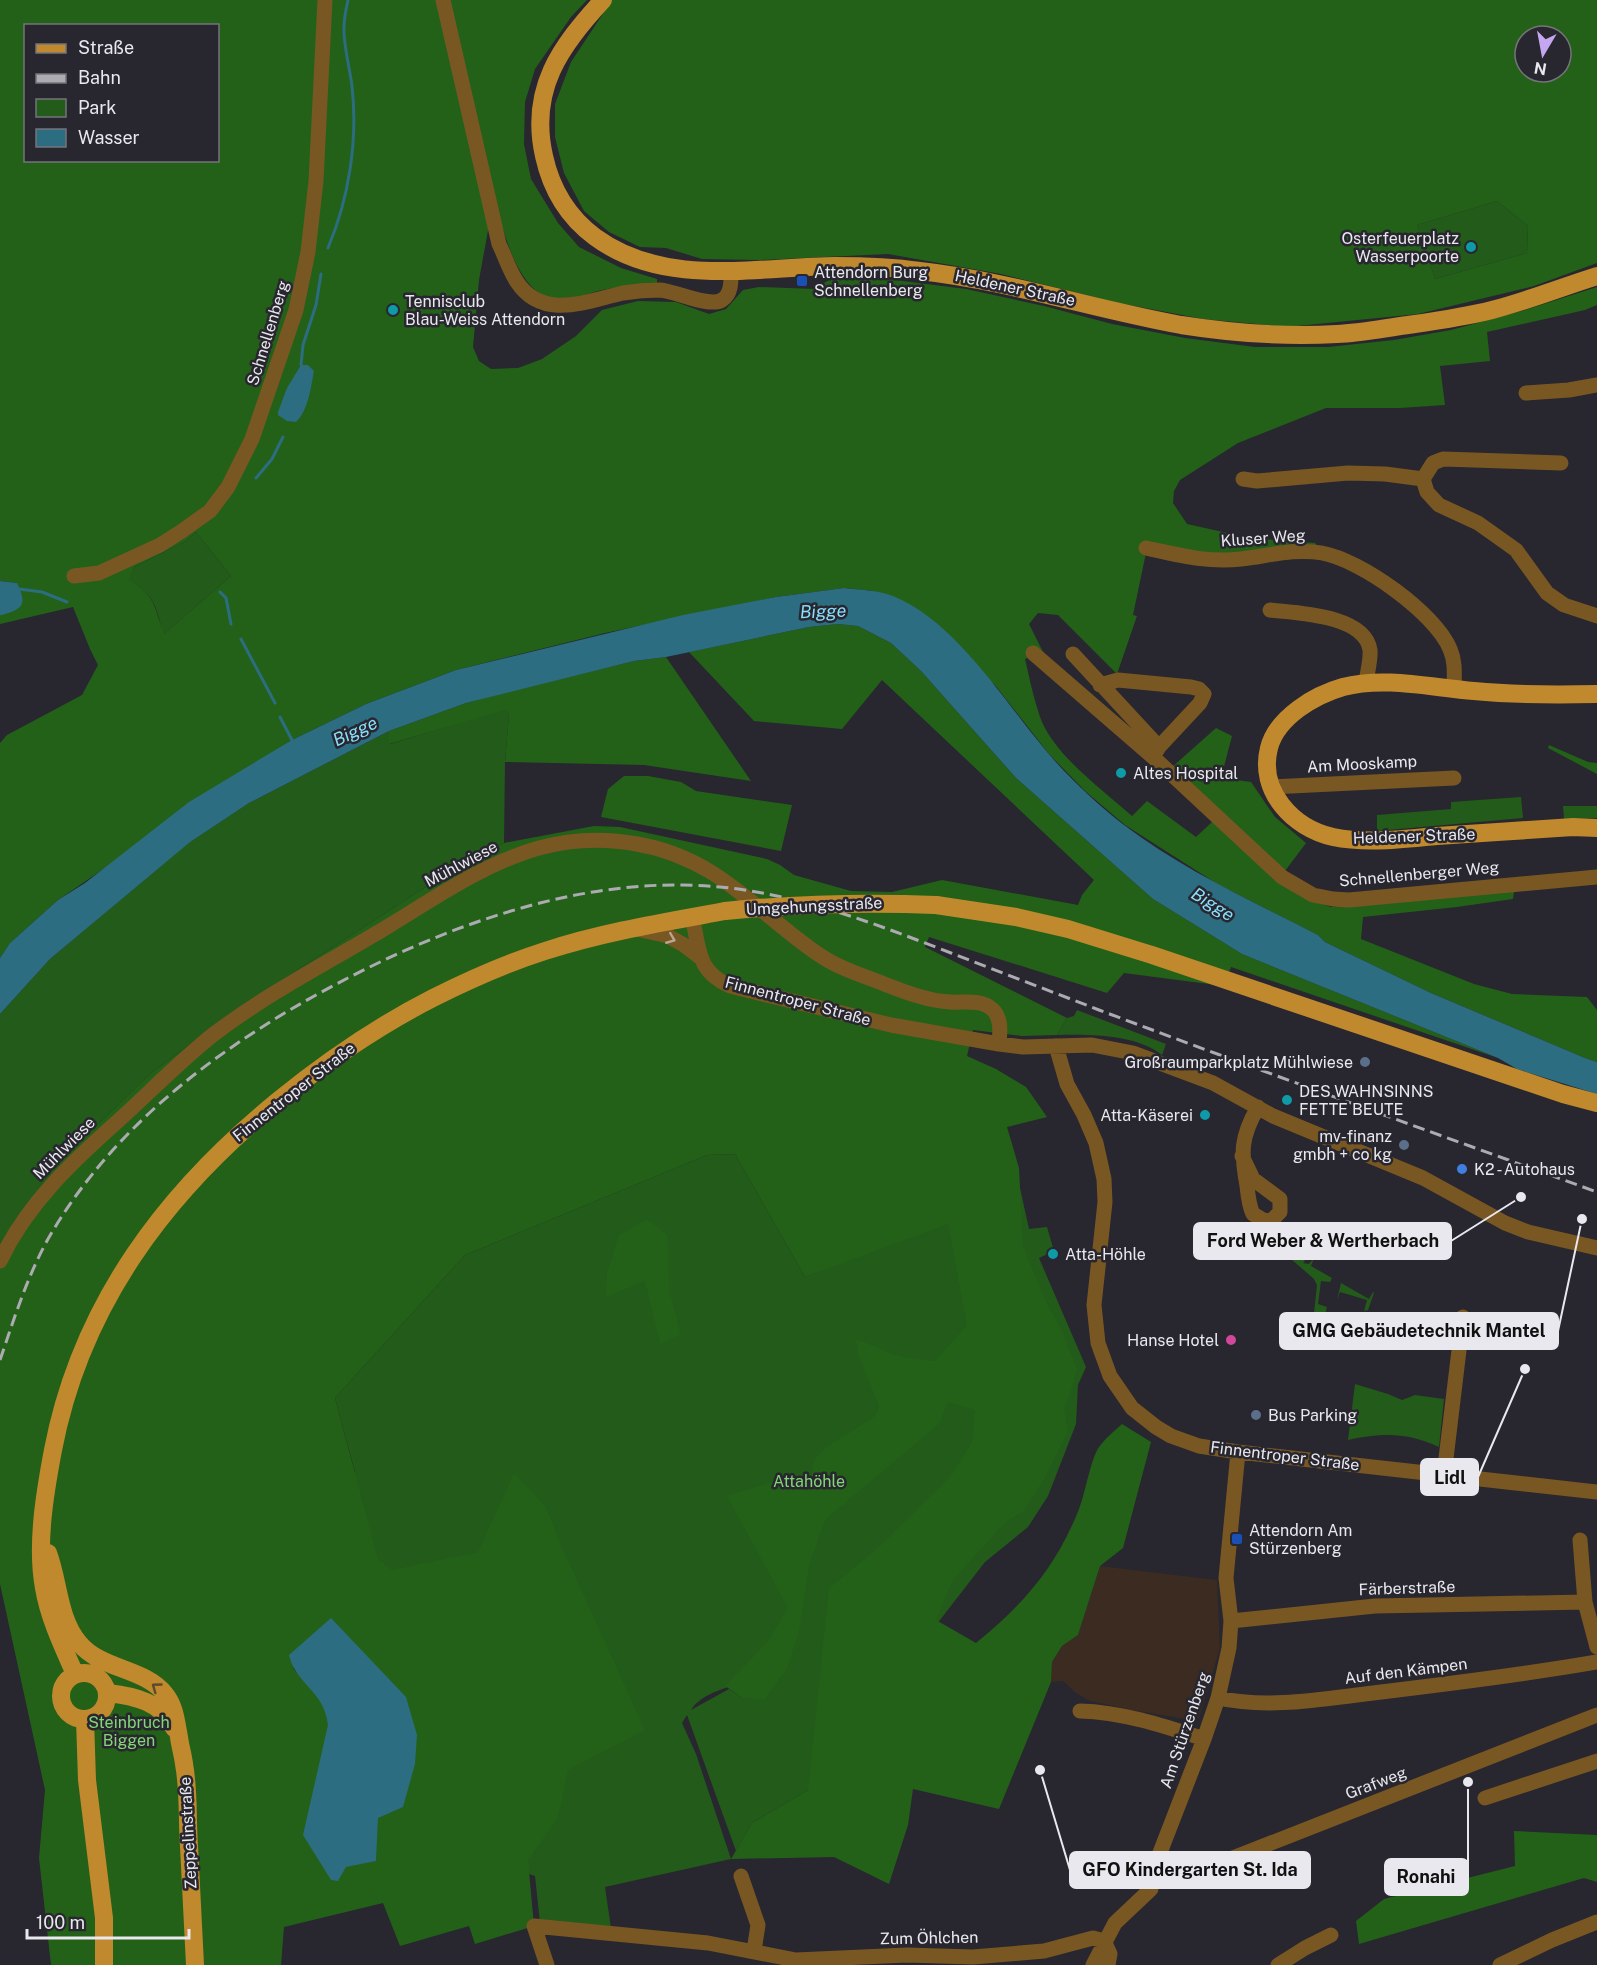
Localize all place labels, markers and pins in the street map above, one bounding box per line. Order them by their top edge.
place label: Osterfeuerplatz Wasserpoorte [1341,229,1459,266]
marker: Osterfeuerplatz Wasserpoorte [1464,240,1478,254]
place label: Attendorn Burg Schnellenberg [814,263,928,300]
marker: Attendorn Burg Schnellenberg [795,274,809,288]
place label: Tennisclub Blau-Weiss Attendorn [405,292,565,329]
marker: Tennisclub Blau-Weiss Attendorn [386,303,400,317]
place label: Altes Hospital [1133,764,1238,783]
marker: Altes Hospital [1114,766,1128,780]
place label: Großraumparkplatz Mühlwiese [1125,1053,1353,1072]
marker: Großraumparkplatz Mühlwiese [1358,1055,1372,1069]
place label: DES WAHNSINNS FETTE BEUTE [1299,1082,1433,1119]
marker: DES WAHNSINNS FETTE BEUTE [1280,1093,1294,1107]
place label: Atta-Käserei [1100,1106,1193,1125]
marker: Atta-Käserei [1198,1108,1212,1122]
place label: mv-finanz gmbh + co kg [1293,1127,1392,1164]
marker: mv-finanz gmbh + co kg [1397,1138,1411,1152]
place label: K2 - Autohaus [1474,1160,1575,1179]
marker: K2 - Autohaus [1455,1162,1469,1176]
callout: Ford Weber & Wertherbach [1194,1223,1451,1259]
place label: Atta-Höhle [1065,1245,1146,1264]
marker: Atta-Höhle [1046,1247,1060,1261]
callout: GMG Gebäudetechnik Mantel [1280,1313,1558,1349]
place label: Hanse Hotel [1127,1331,1219,1350]
marker: Hanse Hotel [1224,1333,1238,1347]
place label: Bus Parking [1268,1406,1357,1425]
marker: Bus Parking [1249,1408,1263,1422]
callout: Lidl [1421,1459,1478,1495]
place label: Attendorn Am Stürzenberg [1249,1521,1352,1558]
marker: Attendorn Am Stürzenberg [1230,1532,1244,1546]
callout: GFO Kindergarten St. Ida [1070,1852,1310,1888]
callout: Ronahi [1385,1859,1468,1895]

